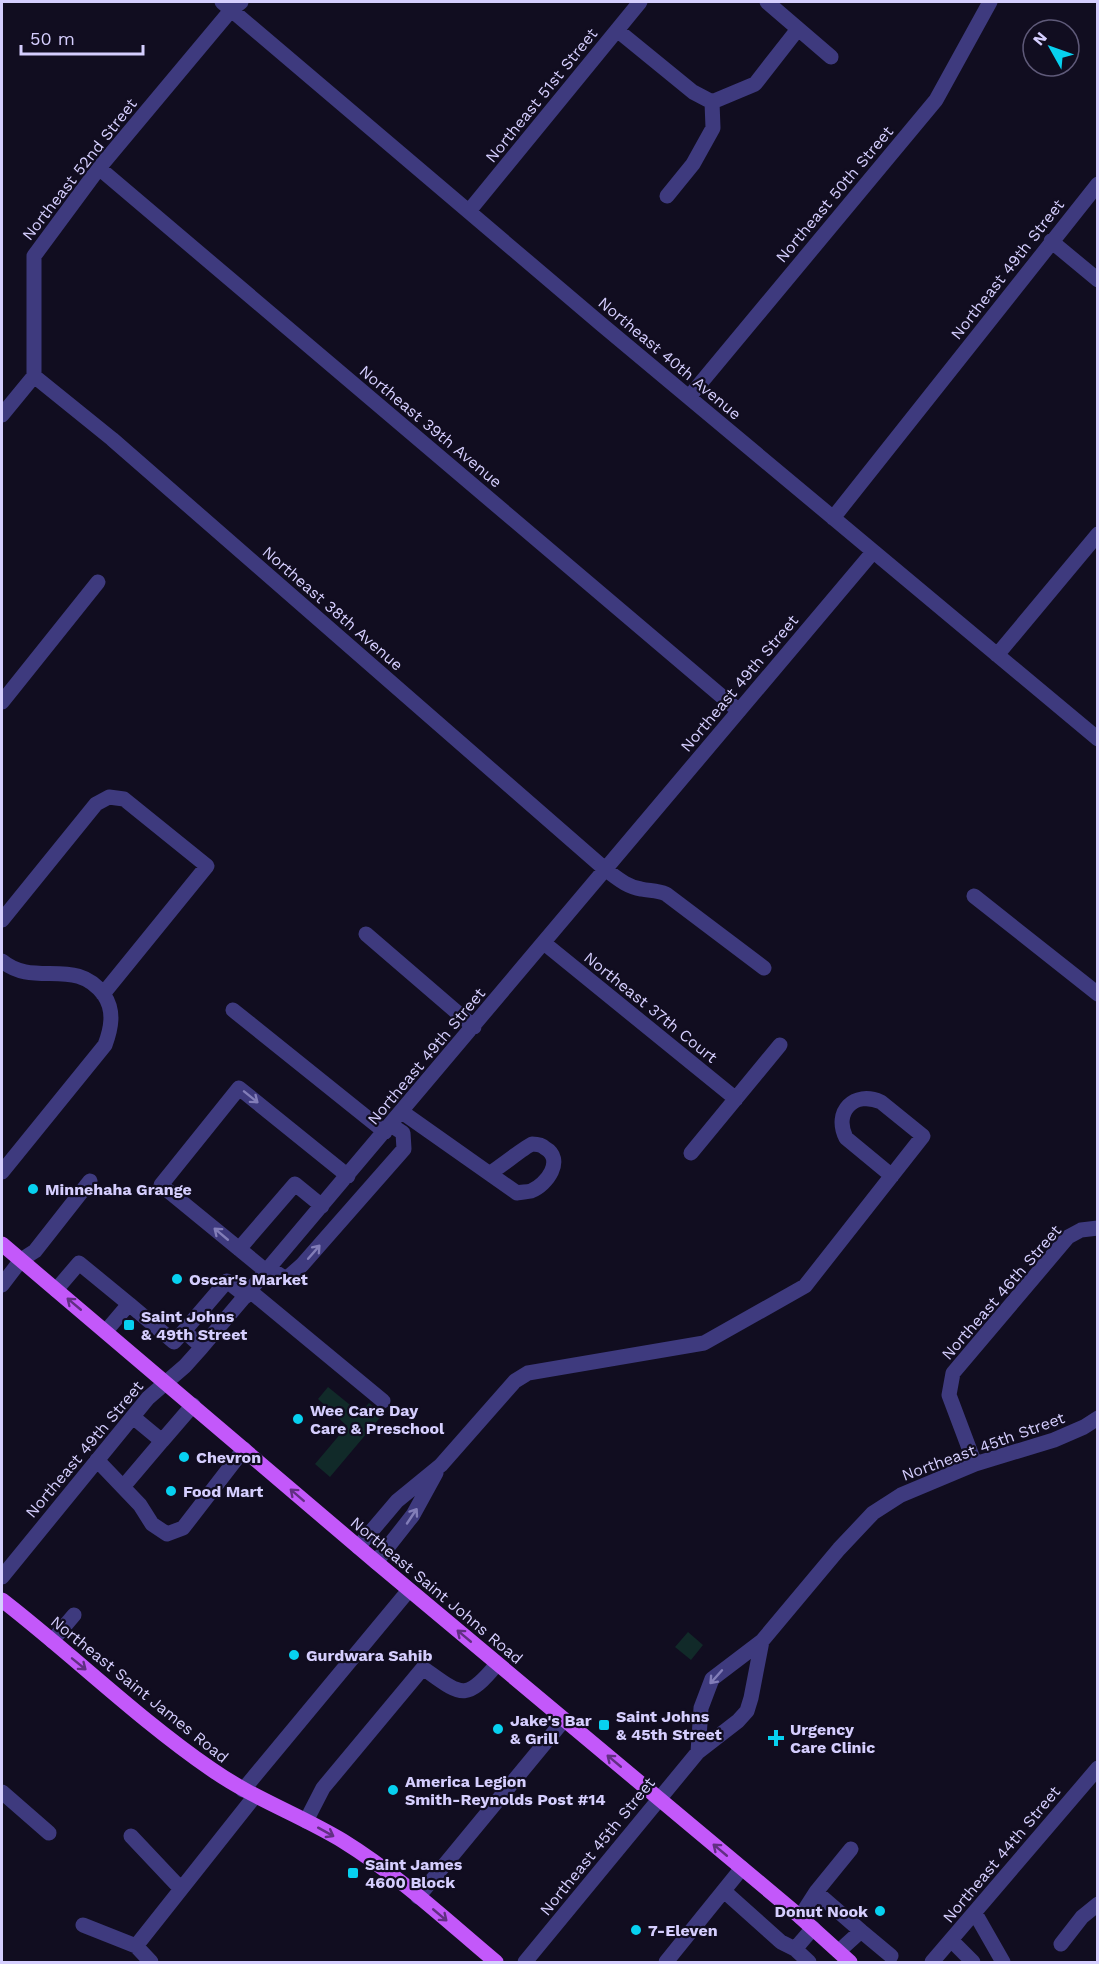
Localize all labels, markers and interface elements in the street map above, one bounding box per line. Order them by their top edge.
scale bar [21,18,142,56]
north arrow [1021,18,1081,78]
street label: Northeast 51st Street [481,24,602,166]
text: 50 m [30,28,75,49]
text: N [1029,28,1051,49]
street label: Northeast 52nd Street [18,94,141,244]
street label: Northeast 50th Street [772,122,897,266]
street label: Northeast 49th Street [947,195,1068,343]
street label: Northeast 40th Avenue [594,293,745,424]
street label: Northeast 39th Avenue [356,361,506,492]
street label: Northeast 38th Avenue [259,542,407,675]
street label: Northeast 49th Street [677,611,802,756]
street label: Northeast 37th Court [580,948,721,1067]
street label: Northeast 49th Street [364,984,489,1129]
one-way arrow [242,1091,258,1104]
place label: Minnehaha Grange [45,1180,192,1199]
marker: Minnehaha Grange [26,1182,40,1196]
street label: Northeast 46th Street [938,1221,1065,1364]
one-way arrow [213,1228,229,1241]
one-way arrow [307,1245,321,1260]
place label: Oscar's Market [189,1270,308,1289]
marker: Oscar's Market [170,1272,184,1286]
one-way arrow [66,1298,82,1311]
place label: Saint Johns & 49th Street [141,1307,247,1344]
marker: Saint Johns & 49th Street [122,1318,136,1332]
street label: Northeast 49th Street [22,1377,147,1522]
place label: Wee Care Day Care & Preschool [310,1401,445,1438]
street label: Northeast 45th Street [899,1408,1068,1485]
marker: Wee Care Day Care & Preschool [291,1412,305,1426]
place label: Chevron [196,1448,261,1467]
marker: Chevron [177,1450,191,1464]
place label: Food Mart [183,1482,263,1501]
marker: Food Mart [164,1484,178,1498]
one-way arrow [290,1488,305,1502]
one-way arrow [405,1507,418,1524]
street label: Northeast Saint Johns Road [347,1513,527,1668]
street label: Northeast Saint James Road [47,1612,232,1767]
one-way arrow [456,1629,472,1642]
place label: Gurdwara Sahib [306,1646,432,1665]
marker: Gurdwara Sahib [287,1648,301,1662]
one-way arrow [71,1657,86,1671]
one-way arrow [709,1669,723,1684]
place label: Saint Johns & 45th Street [616,1707,722,1744]
place label: Jake's Bar & Grill [510,1711,592,1748]
marker: Saint Johns & 45th Street [597,1718,611,1732]
place label: Urgency Care Clinic [790,1720,875,1757]
marker: Jake's Bar & Grill [491,1722,505,1736]
marker: Urgency Care Clinic [767,1729,785,1747]
one-way arrow [606,1754,622,1767]
place label: America Legion Smith-Reynolds Post #14 [405,1772,606,1809]
street label: Northeast 45th Street [536,1773,659,1919]
street label: Northeast 44th Street [939,1782,1064,1927]
marker: America Legion Smith-Reynolds Post #14 [386,1783,400,1797]
one-way arrow [317,1826,334,1838]
one-way arrow [713,1843,728,1857]
place label: Saint James 4600 Block [365,1855,463,1892]
marker: Saint James 4600 Block [346,1866,360,1880]
place label: Donut Nook [775,1902,868,1921]
marker: Donut Nook [873,1904,887,1918]
one-way arrow [432,1909,448,1922]
place label: 7-Eleven [648,1921,718,1940]
marker: 7-Eleven [629,1923,643,1937]

